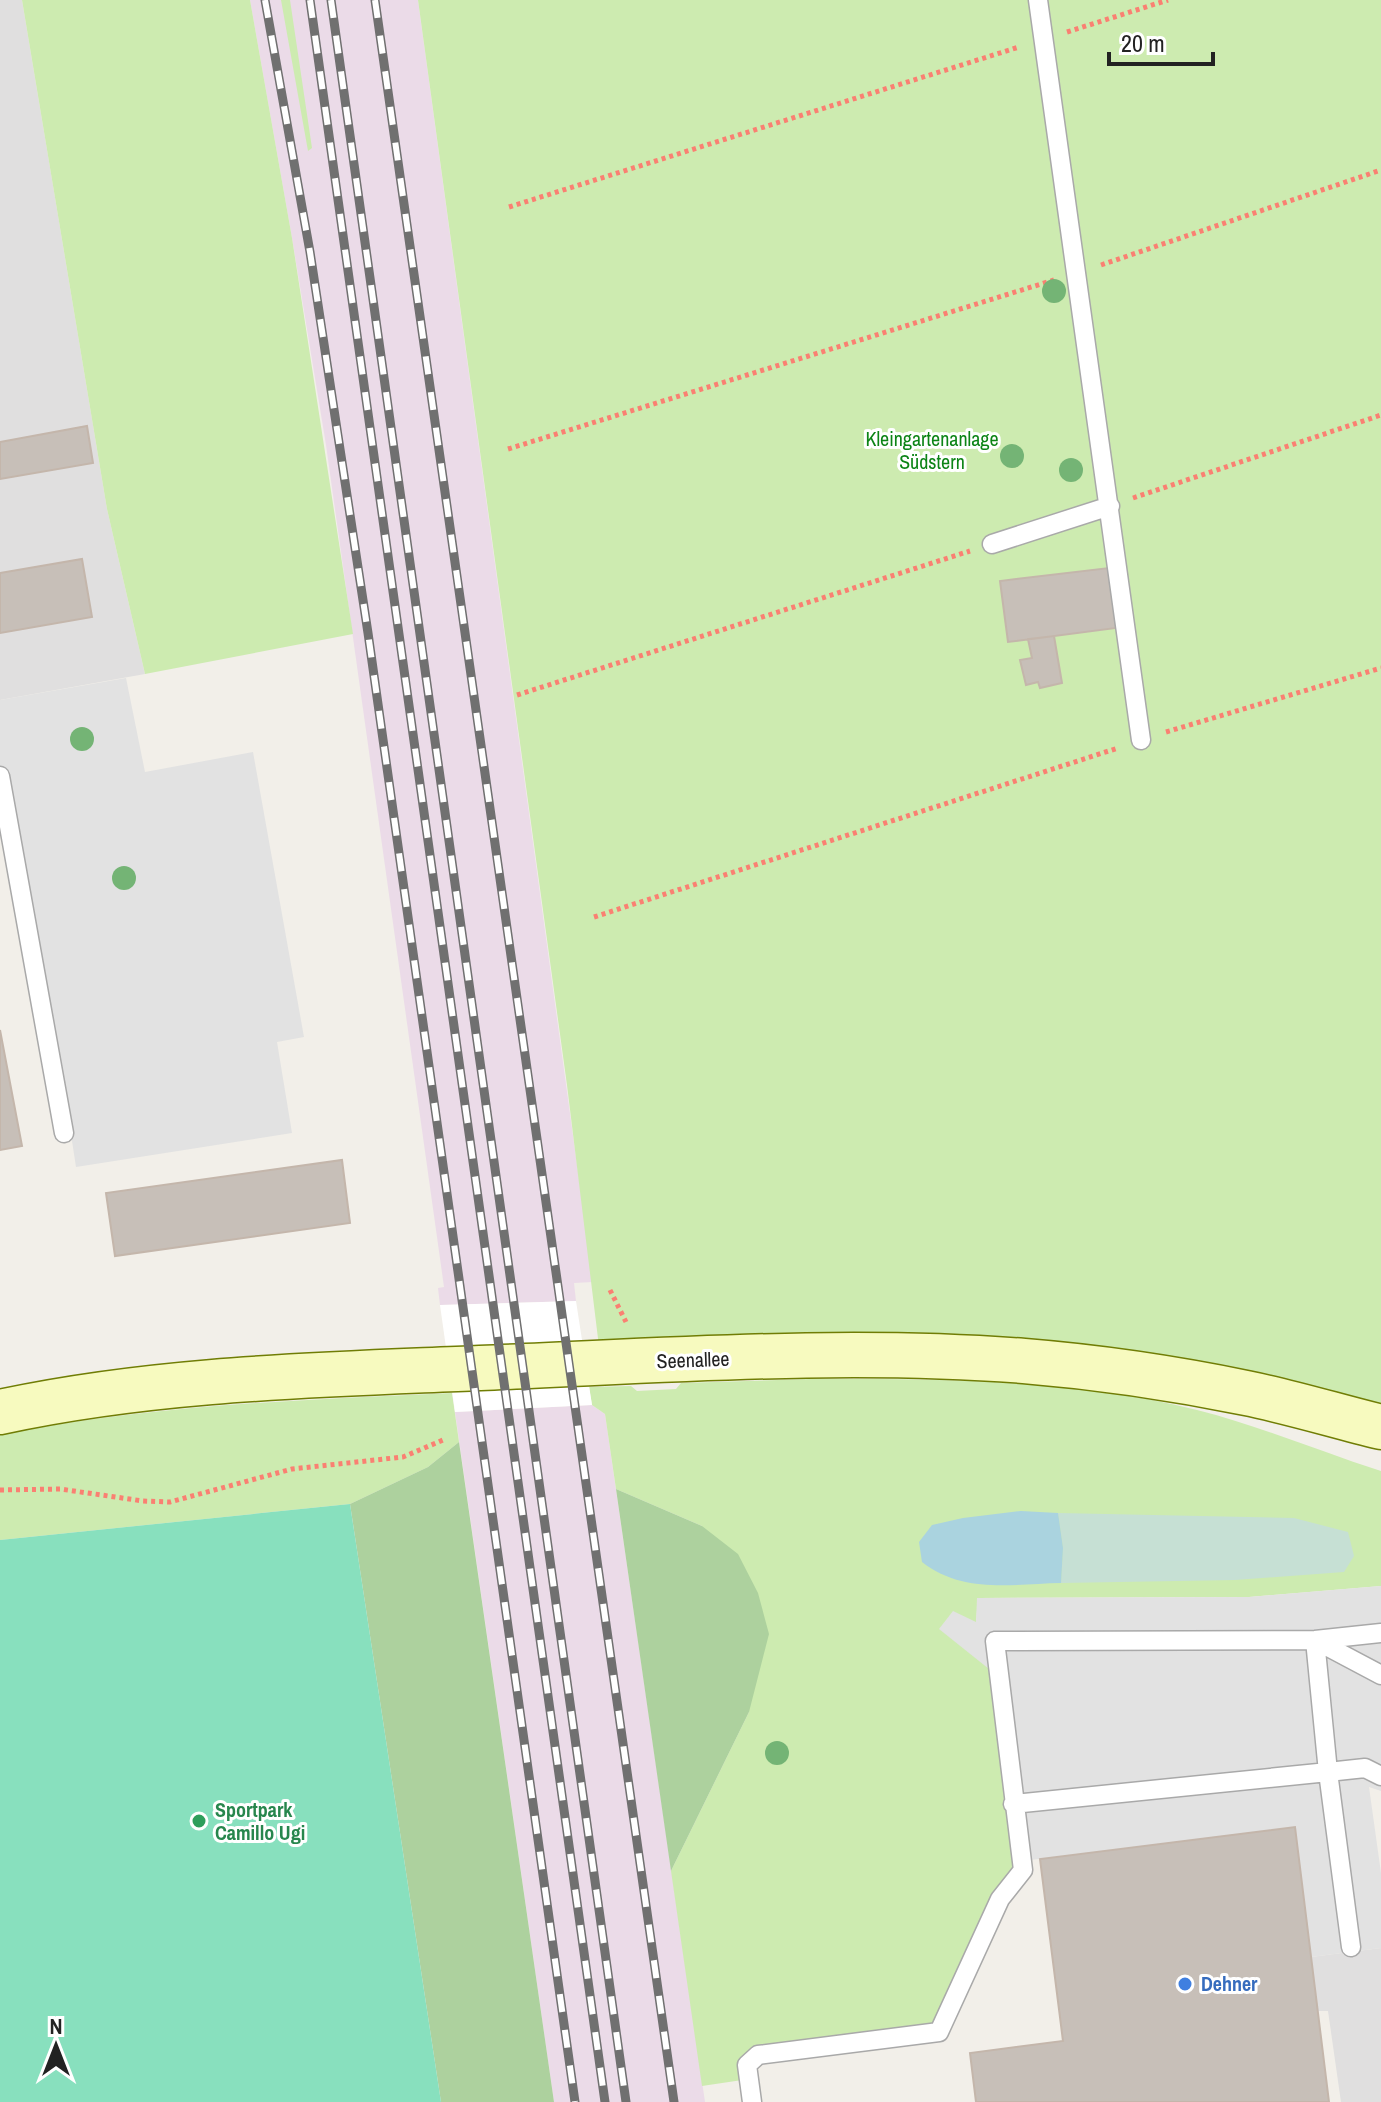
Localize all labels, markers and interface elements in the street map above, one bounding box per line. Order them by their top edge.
scale bar [1109,16,1213,66]
text: 20 m [1121,27,1165,59]
park label: Kleingartenanlage Südstern [865,425,999,475]
street label: Seenallee [656,1345,730,1374]
place label: Sportpark Camillo Ugi [215,1796,305,1846]
marker: Sportpark Camillo Ugi [190,1812,208,1830]
place label: Dehner [1201,1970,1258,1997]
marker: Dehner [1176,1975,1194,1993]
north arrow [16,2006,96,2086]
text: N [49,2011,63,2041]

